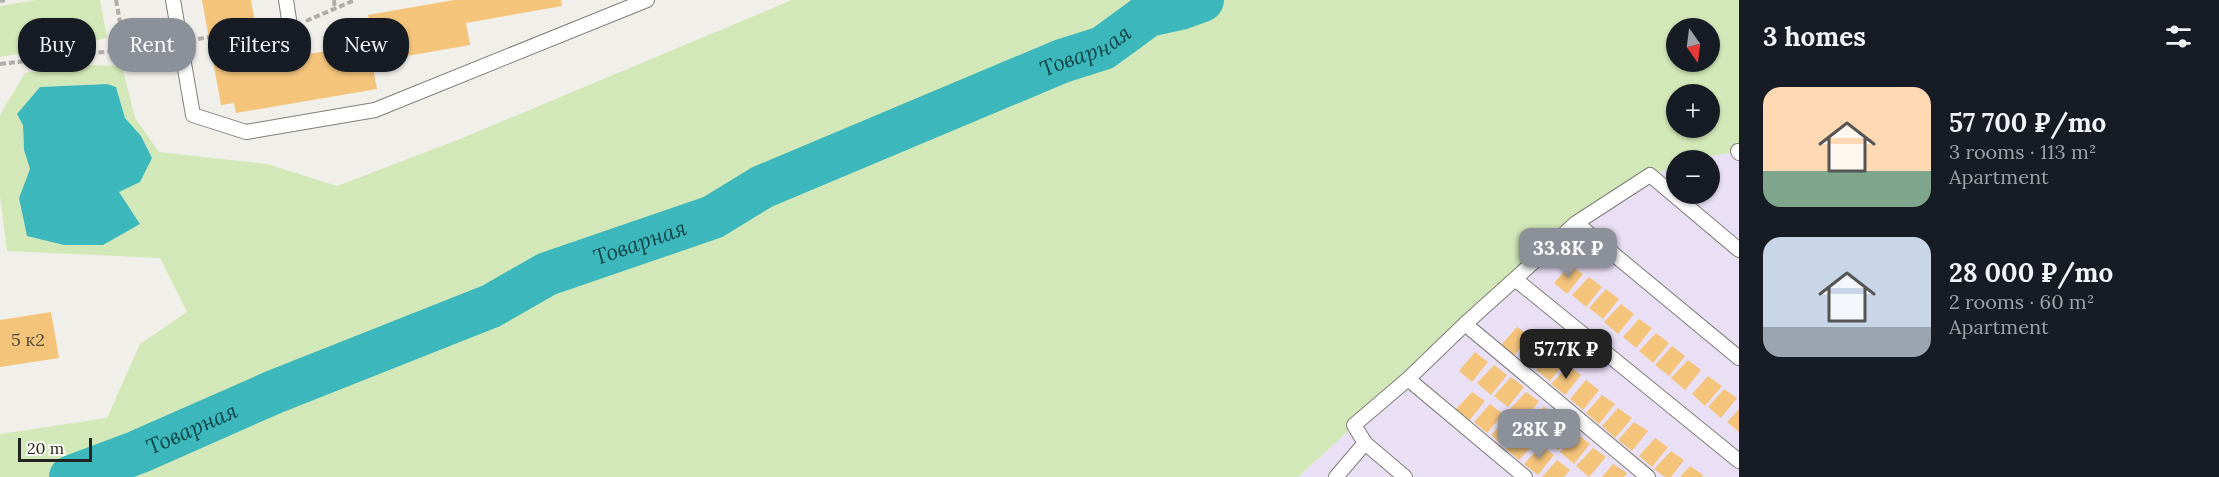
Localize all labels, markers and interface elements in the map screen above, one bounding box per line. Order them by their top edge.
chip: Buy [18,18,96,72]
chip: Rent [108,18,196,72]
chip: Filters [208,18,311,72]
chip: New [323,18,409,72]
water label: Товарная [1036,18,1137,83]
north arrow [1666,18,1720,72]
map controls [1666,18,1720,204]
text: 3 homes [1763,20,1866,53]
icon: filters [2162,20,2195,53]
button: + [1666,84,1720,138]
text: 57 700 ₽/mo [1949,106,2106,139]
icon: home [1811,111,1883,183]
text: 3 rooms · 113 m² [1949,139,2097,164]
button: − [1666,150,1720,204]
text: Apartment [1949,164,2049,189]
water label: Товарная [589,213,691,271]
pin: 33.8K ₽ [1513,228,1623,279]
text: 33.8K ₽ [1533,235,1603,260]
text: 28 000 ₽/mo [1949,256,2113,289]
icon: home [1811,261,1883,333]
text: 2 rooms · 60 m² [1949,289,2094,314]
text: Apartment [1949,314,2049,339]
house number: 5 к2 [11,328,45,351]
pin: 57.7K ₽ [1511,329,1621,380]
text: 57.7K ₽ [1534,336,1598,361]
water label: Товарная [142,396,242,461]
pin: 28K ₽ [1497,409,1581,460]
text: 28K ₽ [1512,416,1566,441]
scale bar [18,435,92,462]
text: 20 m [27,438,64,458]

